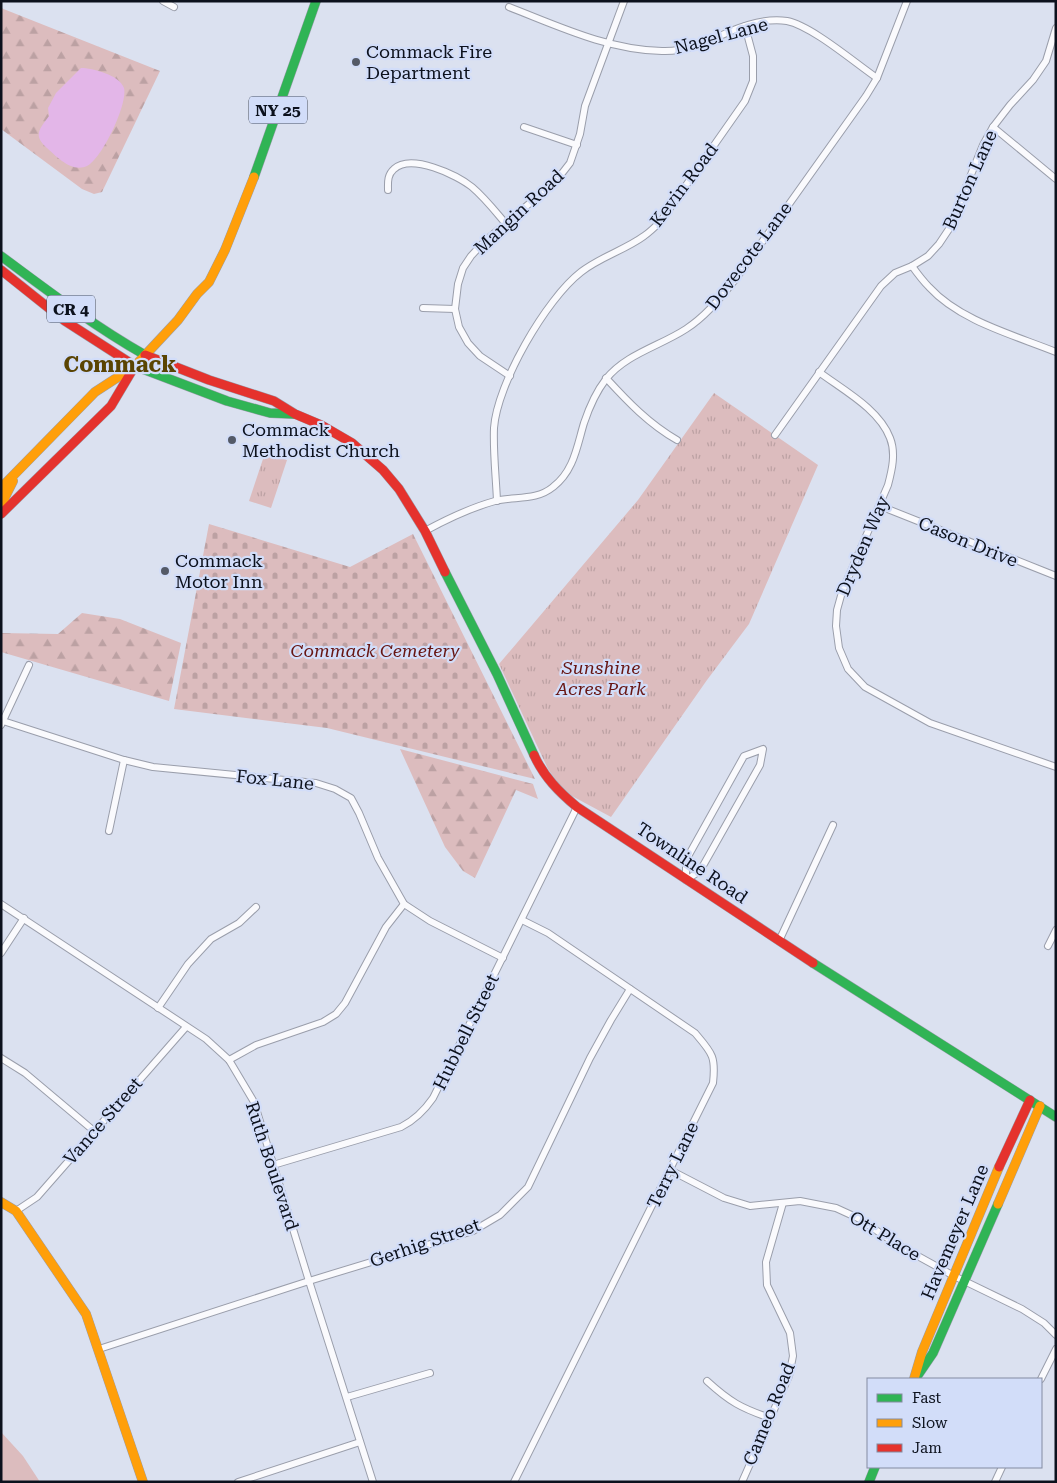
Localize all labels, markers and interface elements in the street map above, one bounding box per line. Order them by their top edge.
street label: Nagel Lane [672,13,770,58]
place label: Commack Fire Department [366,41,492,83]
marker: Commack Fire Department [350,56,362,68]
road number: NY 25 [249,96,307,124]
street label: Burton Lane [938,127,1001,233]
street label: Kevin Road [645,138,722,231]
street label: Mangin Road [470,165,568,258]
street label: Dovecote Lane [701,198,796,314]
road number: CR 4 [47,296,95,322]
district label: Commack [64,352,176,377]
place label: Commack Methodist Church [242,419,400,461]
marker: Commack Methodist Church [226,434,238,446]
street label: Dryden Way [832,492,893,599]
street label: Cason Drive [915,512,1021,571]
place label: Commack Motor Inn [175,550,263,592]
marker: Commack Motor Inn [159,565,171,577]
park label: Commack Cemetery [291,640,460,661]
park label: Sunshine Acres Park [555,657,646,699]
street label: Fox Lane [235,765,315,794]
street label: Townline Road [633,818,752,908]
street label: Hubbell Street [428,970,503,1093]
street label: Vance Street [59,1072,146,1169]
street label: Ruth Boulevard [242,1099,303,1234]
street label: Terry Lane [643,1118,703,1211]
street label: Havemeyer Lane [917,1161,993,1303]
street label: Ott Place [846,1206,925,1265]
street label: Gerhig Street [367,1214,483,1271]
street label: Cameo Road [738,1359,799,1468]
legend [867,1378,1042,1468]
text: Fast [912,1389,942,1407]
text: Slow [912,1414,948,1432]
text: Jam [912,1439,942,1457]

